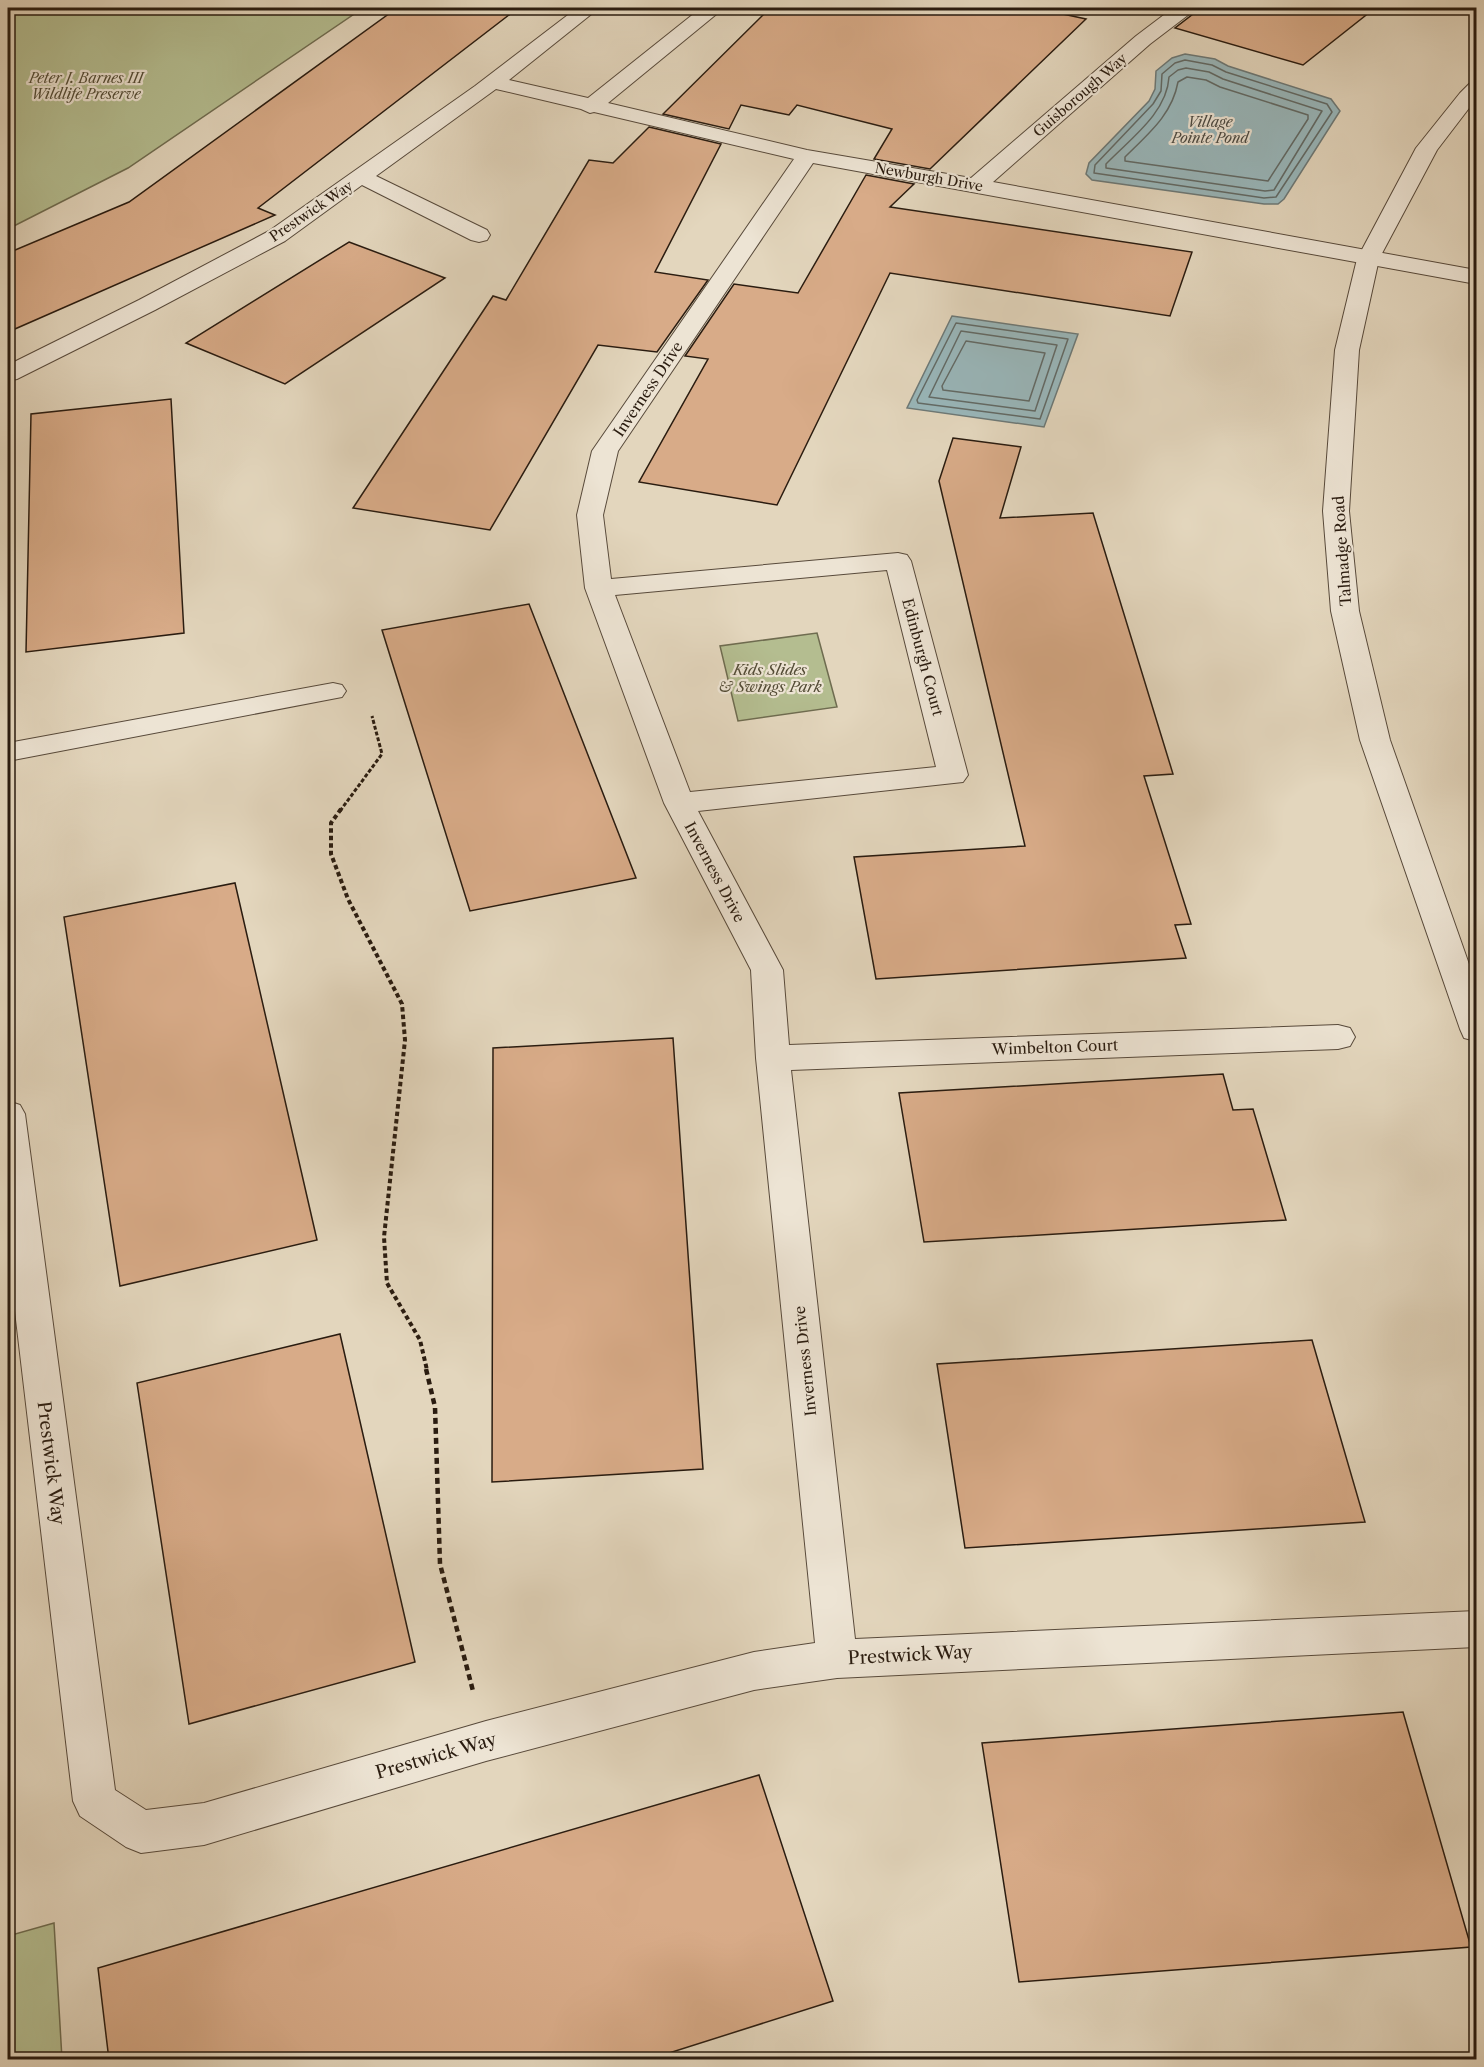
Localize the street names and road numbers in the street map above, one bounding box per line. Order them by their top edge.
street label: Guisborough Way [1029,49,1131,141]
street label: Newburgh Drive [873,159,985,195]
street label: Prestwick Way [266,176,356,246]
street label: Inverness Drive [609,338,687,440]
street label: Talmadge Road [1329,495,1355,607]
street label: Edinburgh Court [898,596,948,719]
street label: Inverness Drive [681,819,749,925]
street label: Wimbelton Court [991,1035,1119,1059]
street label: Inverness Drive [790,1305,820,1417]
street label: Prestwick Way [32,1400,70,1527]
street label: Prestwick Way [847,1641,974,1669]
street label: Prestwick Way [373,1728,500,1784]

